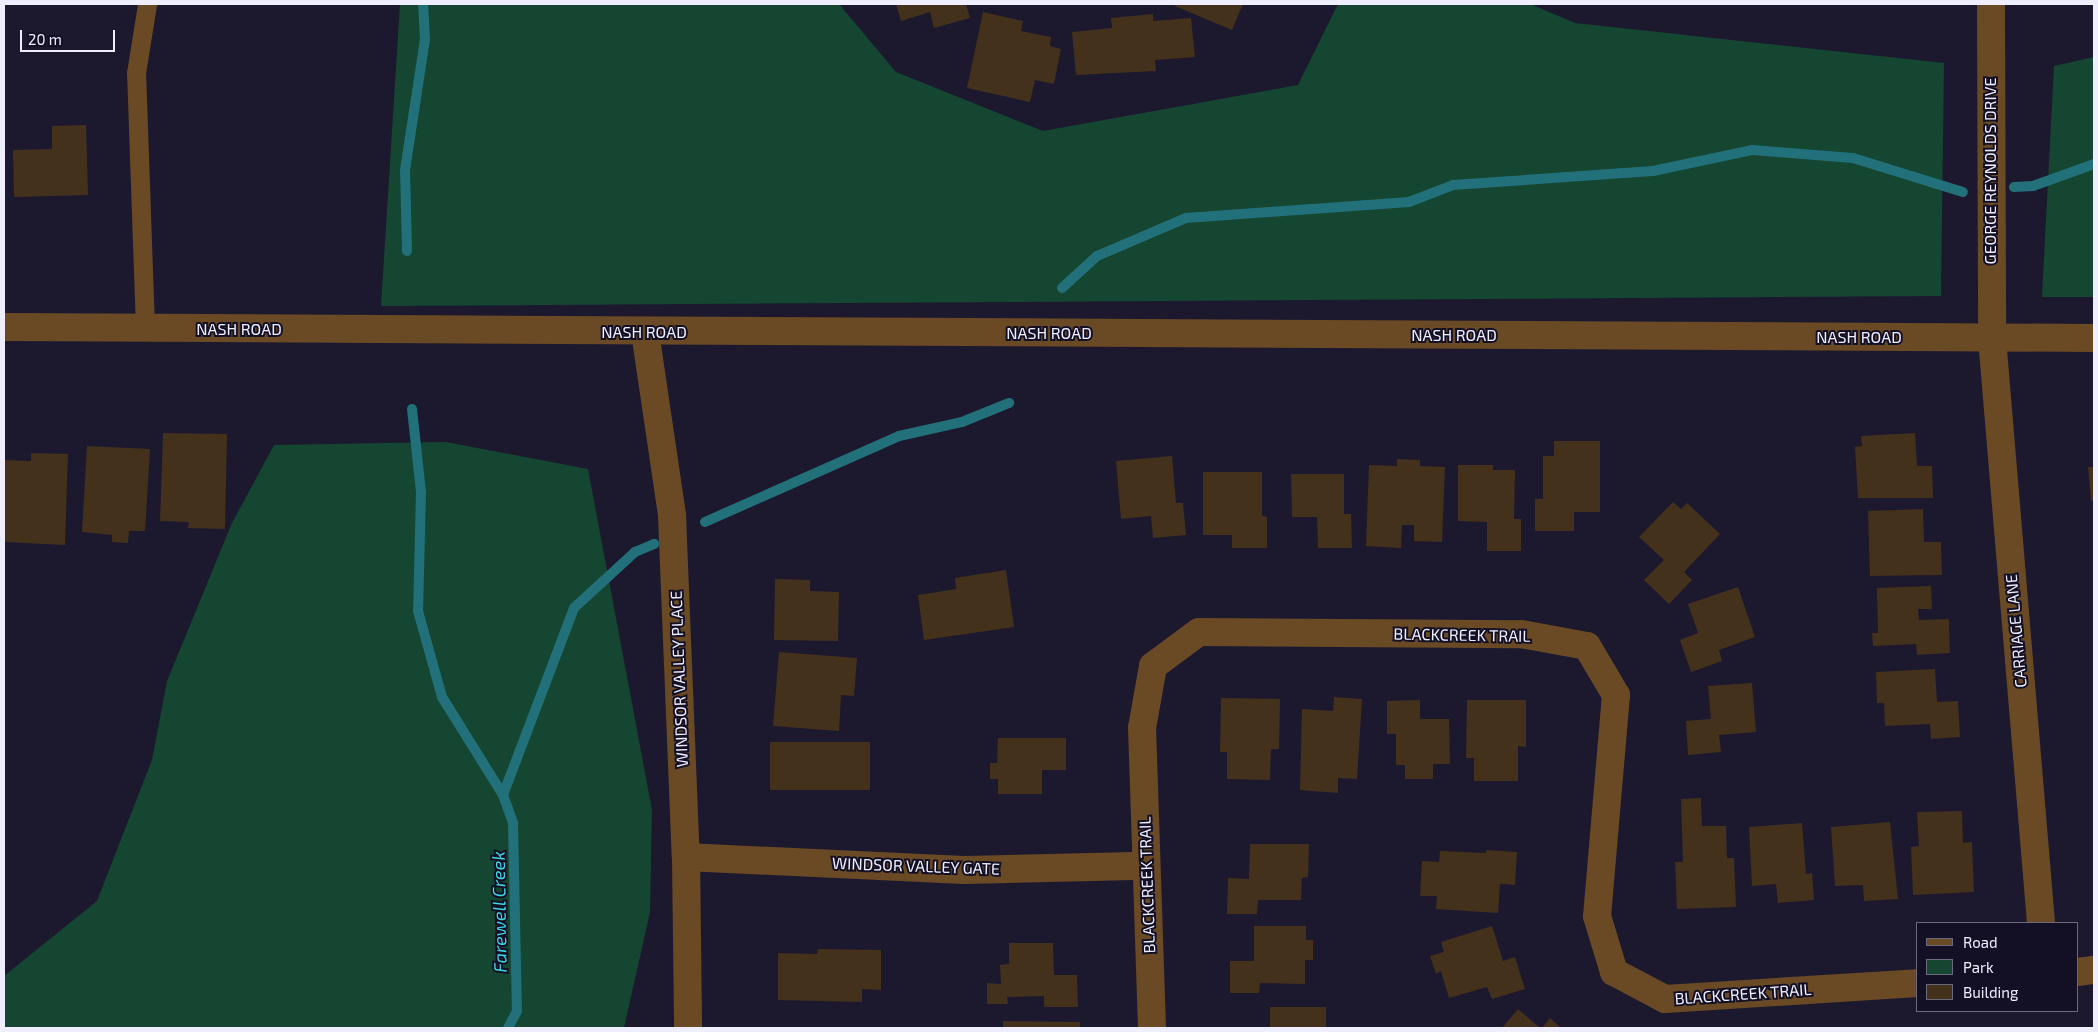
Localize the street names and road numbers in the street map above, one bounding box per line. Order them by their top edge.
street label: GEORGE REYNOLDS DRIVE [1980,78,2000,264]
street label: NASH ROAD [196,319,282,339]
street label: NASH ROAD [601,322,687,342]
street label: NASH ROAD [1006,323,1092,343]
street label: NASH ROAD [1411,325,1497,345]
street label: NASH ROAD [1816,327,1902,347]
street label: CARRIAGE LANE [2001,573,2031,689]
street label: WINDSOR VALLEY PLACE [666,590,692,768]
street label: BLACKCREEK TRAIL [1393,624,1531,646]
street label: BLACKCREEK TRAIL [1135,816,1159,954]
street label: WINDSOR VALLEY GATE [831,853,1001,879]
street label: BLACKCREEK TRAIL [1674,980,1812,1008]

